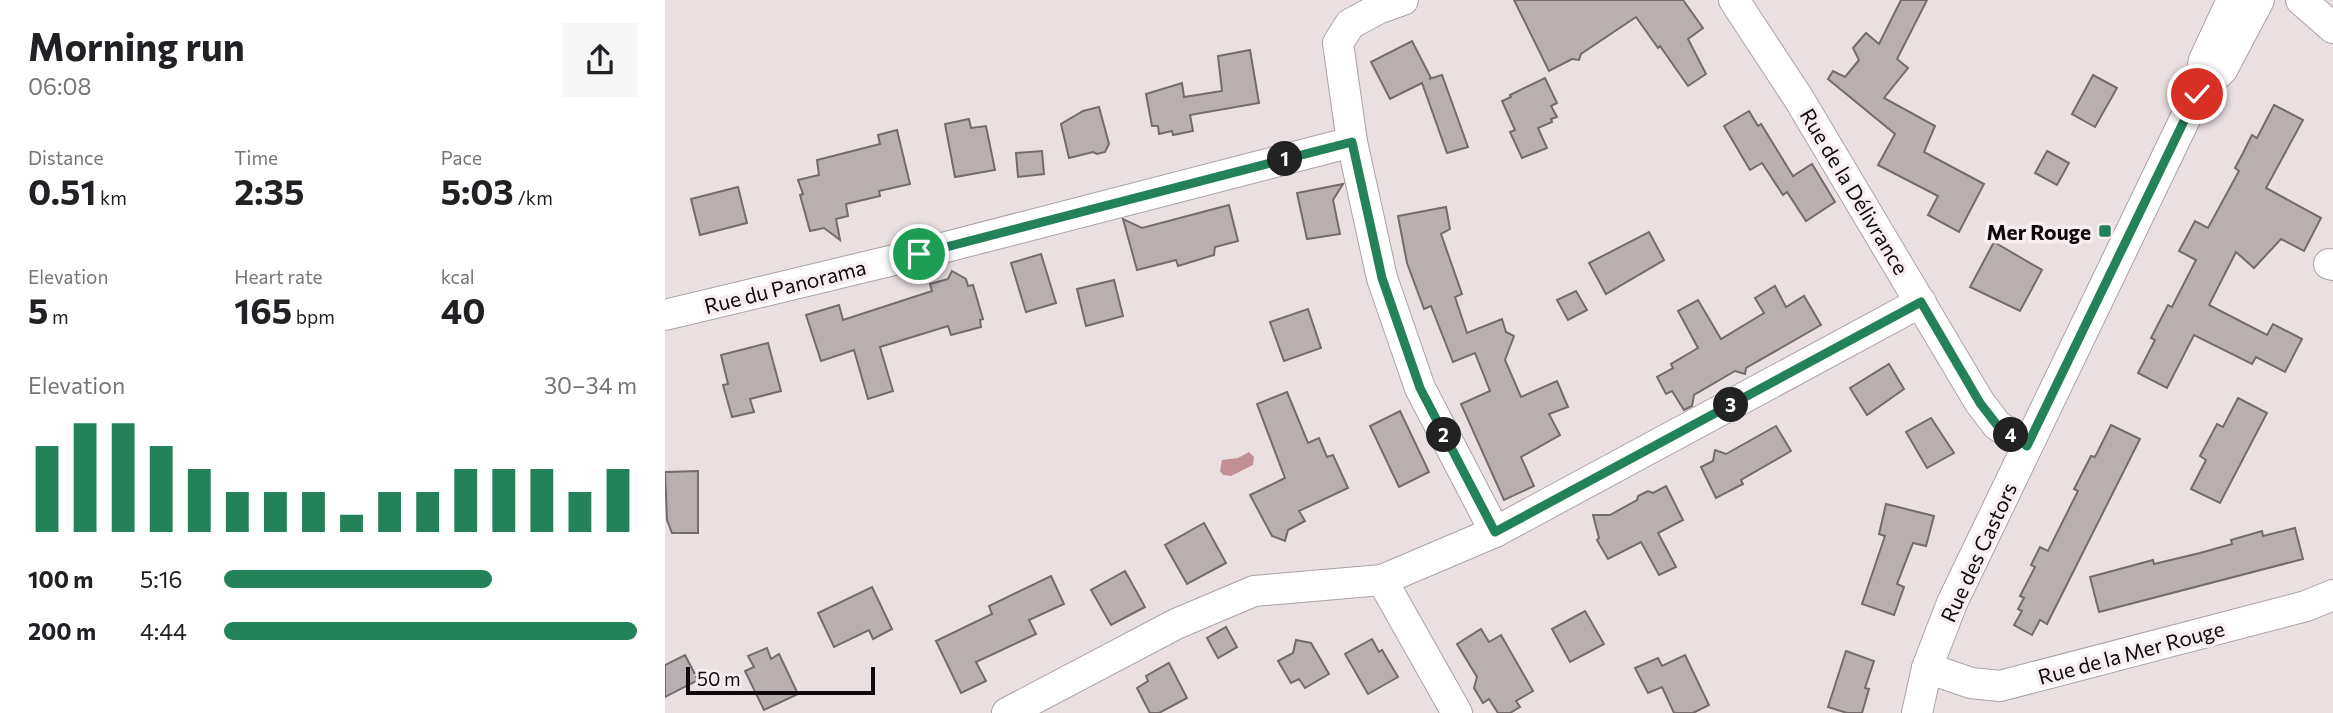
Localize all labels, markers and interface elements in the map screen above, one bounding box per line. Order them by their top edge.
text: Morning run [28,22,245,69]
button: share [563,23,637,97]
pin [2167,64,2227,124]
text: 06:08 [28,72,91,100]
icon: check [2178,75,2216,113]
street label: Rue de la Délivrance [1796,104,1914,278]
pin: 1 [1267,142,1303,176]
text: Distance [28,146,104,169]
text: Time [234,146,278,169]
text: Pace [441,146,482,169]
text: 1 [1280,147,1289,170]
text: 0.51 [28,169,96,212]
text: 2:35 [234,169,304,212]
text: 5:03 [441,169,514,212]
text: km [96,186,127,209]
text: /km [514,186,553,209]
place label: Mer Rouge [1986,219,2091,244]
marker: Mer Rouge [2097,223,2113,239]
pin [889,224,949,284]
icon: arrive [900,235,938,273]
street label: Rue du Panorama [702,254,868,318]
text: Elevation [28,265,108,288]
text: Heart rate [234,265,323,288]
text: kcal [441,265,475,288]
text: 5 [28,288,48,331]
text: 165 [234,288,292,331]
text: 40 [441,288,485,331]
text: m [48,305,69,328]
text: bpm [292,305,335,328]
text: Elevation [28,371,125,399]
text: 30–34 m [544,371,637,399]
pin: 3 [1713,388,1749,422]
text: 3 [1725,393,1736,416]
pin: 2 [1427,418,1461,452]
pin: 4 [1993,418,2029,452]
text: 2 [1438,423,1449,446]
text: 4 [2005,423,2016,446]
street label: Rue des Castors [1935,478,2021,626]
text: 100 m [28,565,93,593]
text: 5:16 [140,565,182,593]
street label: Rue de la Mer Rouge [2035,615,2227,689]
text: 200 m [28,617,96,645]
text: 4:44 [140,617,187,645]
scale bar [686,664,875,696]
text: 50 m [697,667,741,690]

